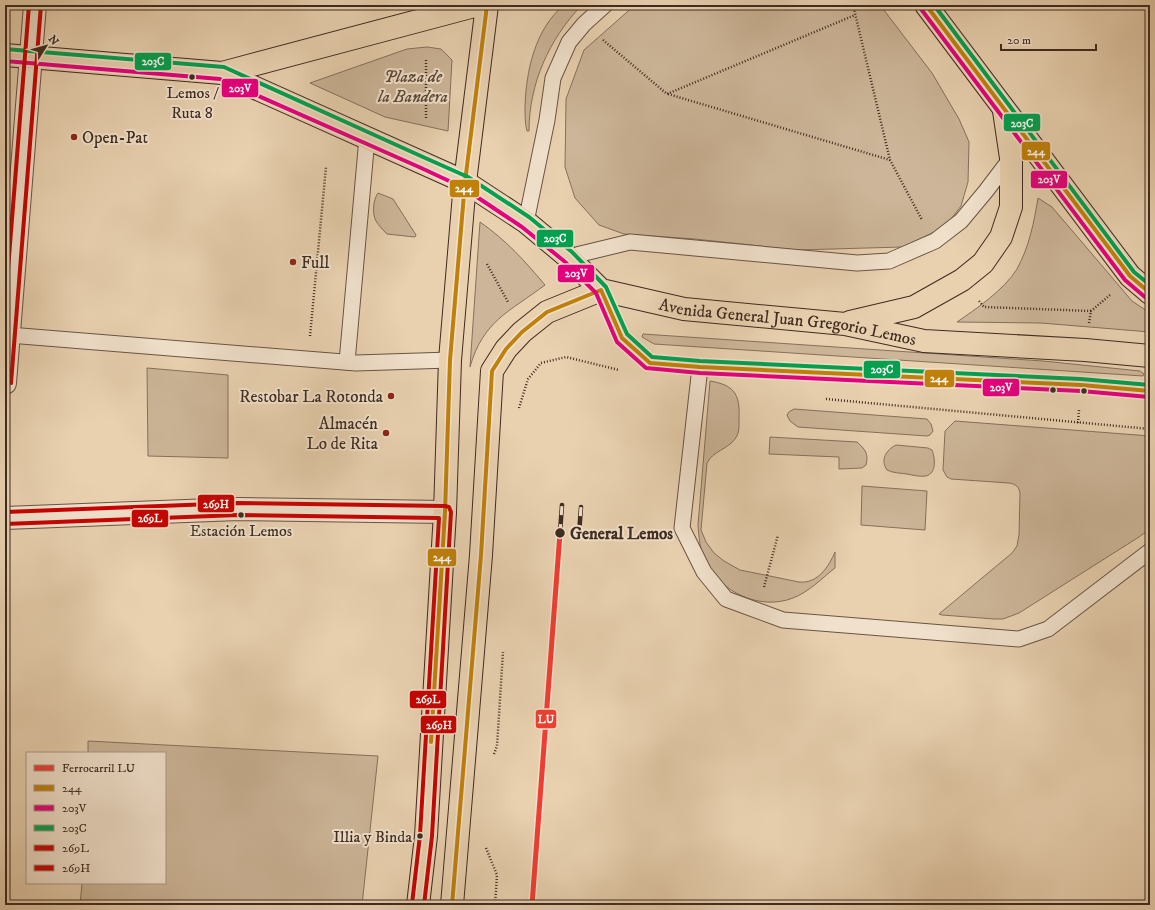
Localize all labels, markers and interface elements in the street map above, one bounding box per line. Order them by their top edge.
north arrow [26,26,66,66]
scale bar [1001,26,1096,52]
text: N [45,33,61,48]
text: 20 m [1007,33,1031,48]
line badge: 203C [134,52,172,71]
text: 203C [142,55,164,69]
park label: Plaza de la Bandera [377,66,448,108]
marker: Lemos / Ruta 8 [187,72,197,82]
line badge: 203V [221,78,259,98]
text: 203V [229,82,252,96]
place label: Lemos / Ruta 8 [166,83,219,123]
line badge: 203C [1003,113,1041,132]
text: 203C [1011,117,1033,131]
place label: Open-Pat [82,127,148,149]
marker: Open-Pat [69,132,79,142]
line badge: 244 [1021,141,1051,161]
text: 244 [1027,145,1046,159]
line badge: 203V [1030,170,1068,189]
text: 203V [1038,173,1061,187]
line badge: 244 [449,179,480,198]
text: 244 [455,182,474,196]
line badge: 203C [536,229,574,248]
text: 203C [544,232,566,246]
place label: Full [301,252,329,274]
marker: Full [288,257,298,267]
line badge: 203V [557,264,595,283]
text: 203V [565,267,588,281]
street label: Avenida General Juan Gregorio Lemos [657,294,918,351]
line badge: 203C [863,360,901,379]
text: 203C [871,363,893,377]
line badge: 244 [924,369,955,388]
text: 244 [930,372,949,386]
line badge: 203V [982,378,1020,397]
text: 203V [990,381,1013,395]
unlabelled marker [1048,385,1058,395]
place label: Restobar La Rotonda [239,386,384,408]
unlabelled marker [1079,386,1089,396]
marker: Restobar La Rotonda [386,391,396,401]
place label: Almacén Lo de Rita [306,413,379,455]
marker: Almacén Lo de Rita [381,428,391,438]
line badge: 269H [197,494,235,513]
text: 269H [203,498,230,512]
line badge: 269L [131,509,169,528]
marker: Estación Lemos [236,510,246,520]
text: 269L [138,512,162,526]
place label: Estación Lemos [190,521,292,541]
place label: General Lemos [570,523,673,545]
marker: General Lemos [553,526,567,540]
line badge: 244 [427,548,457,567]
text: 244 [433,551,452,565]
line badge: 269L [409,690,447,709]
text: 269L [416,693,440,707]
line badge: LU [535,709,557,729]
text: LU [538,713,555,727]
line badge: 269H [420,715,457,734]
text: 269H [426,719,453,733]
legend [26,752,166,884]
text: Ferrocarril LU [62,761,135,776]
text: 244 [62,781,83,796]
text: 203V [62,801,87,816]
text: 203C [62,821,87,836]
place label: Illia y Binda [333,827,412,847]
marker: Illia y Binda [415,831,425,841]
text: 269L [62,841,89,856]
text: 269H [62,861,90,876]

